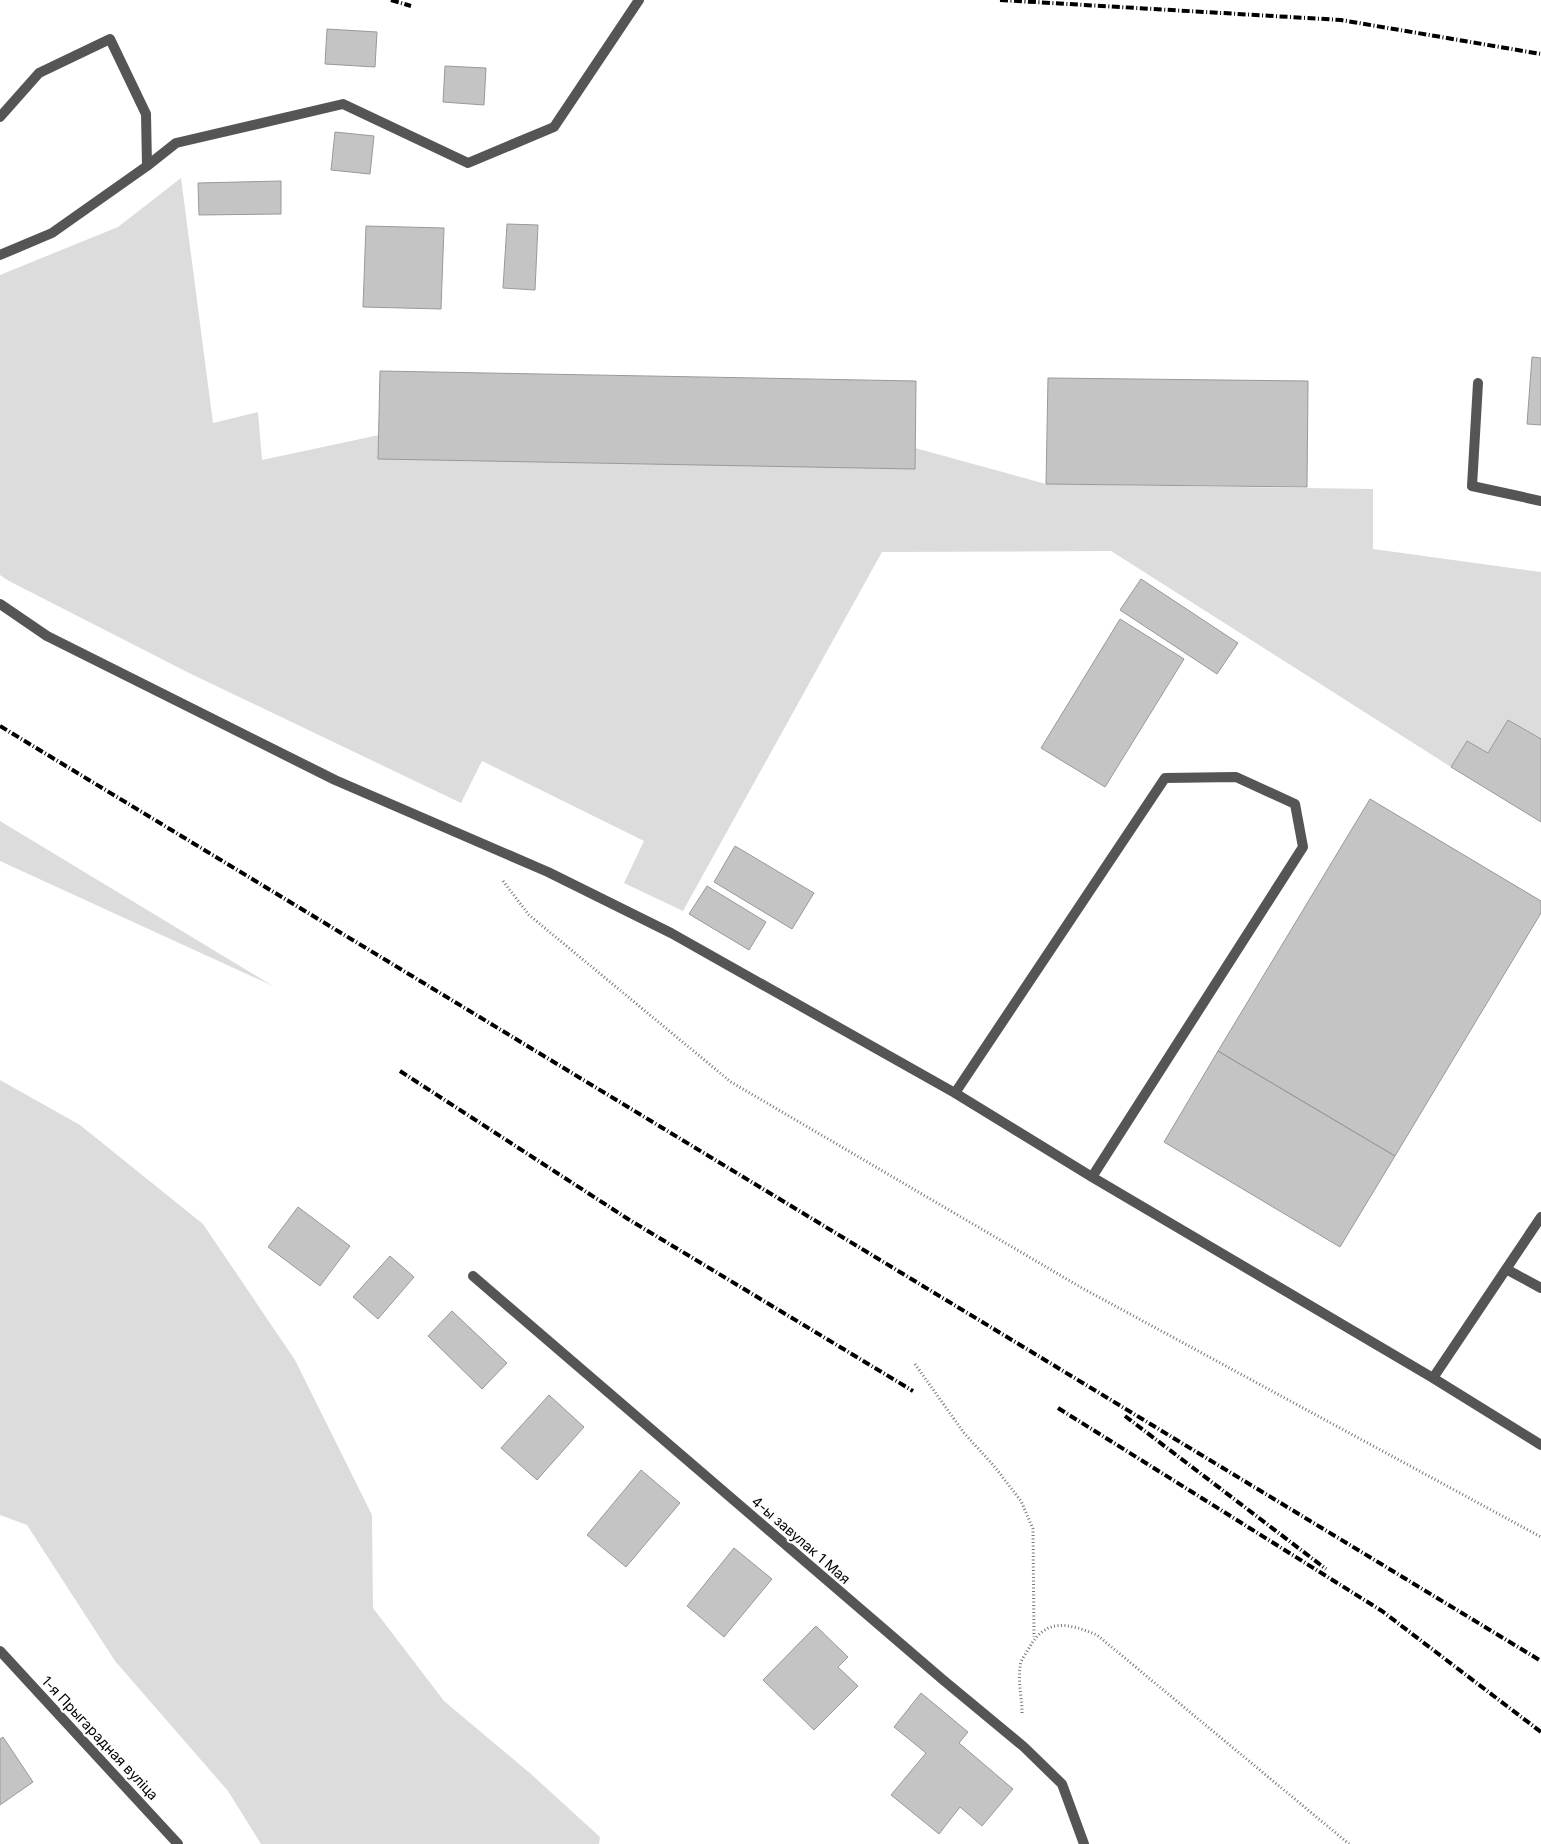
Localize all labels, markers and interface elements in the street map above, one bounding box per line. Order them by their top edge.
street label: 4-ы завулак 1 Мая [749,1492,854,1587]
street label: 1-я Прыгарадная вуліца [39,1672,162,1803]

